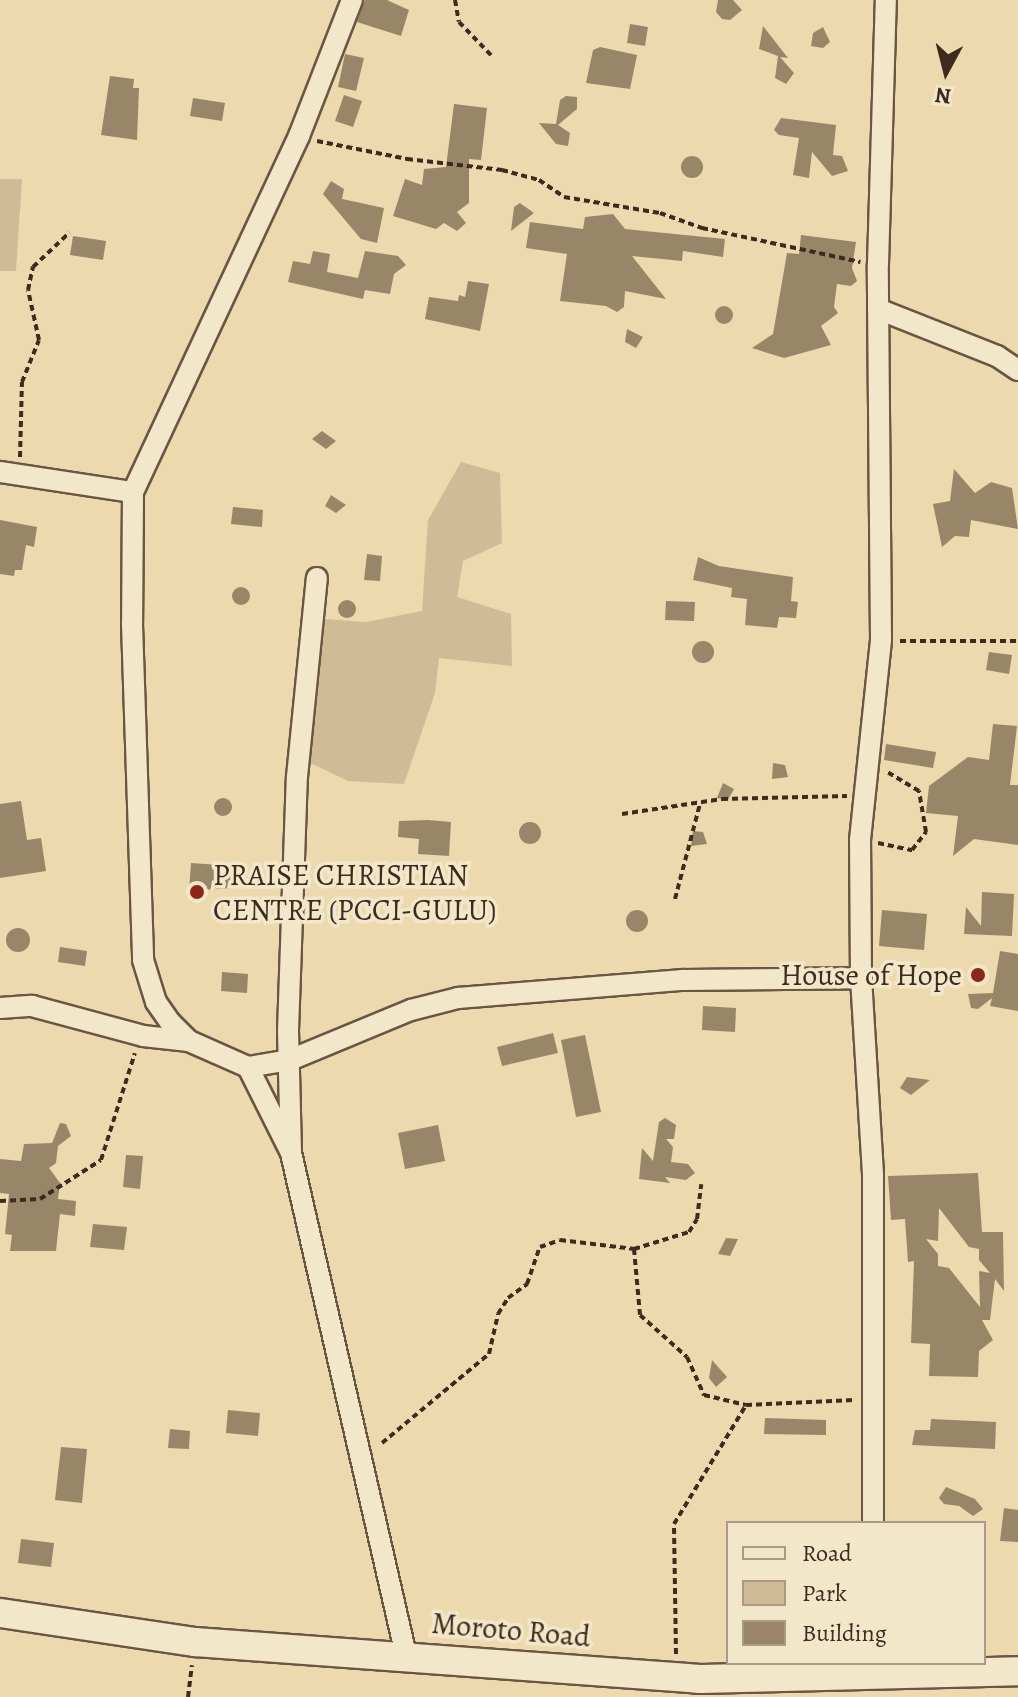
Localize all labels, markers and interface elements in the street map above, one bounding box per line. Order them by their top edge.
north arrow [906,32,986,112]
text: N [933,80,953,112]
place label: PRAISE CHRISTIAN CENTRE (PCCI-GULU) [213,857,496,928]
marker: PRAISE CHRISTIAN CENTRE (PCCI-GULU) [188,883,206,901]
place label: House of Hope [780,957,962,993]
marker: House of Hope [969,966,987,984]
legend [726,1521,986,1665]
text: Road [802,1537,852,1569]
text: Park [802,1577,847,1609]
street label: Moroto Road [430,1605,592,1655]
text: Building [802,1617,887,1649]

